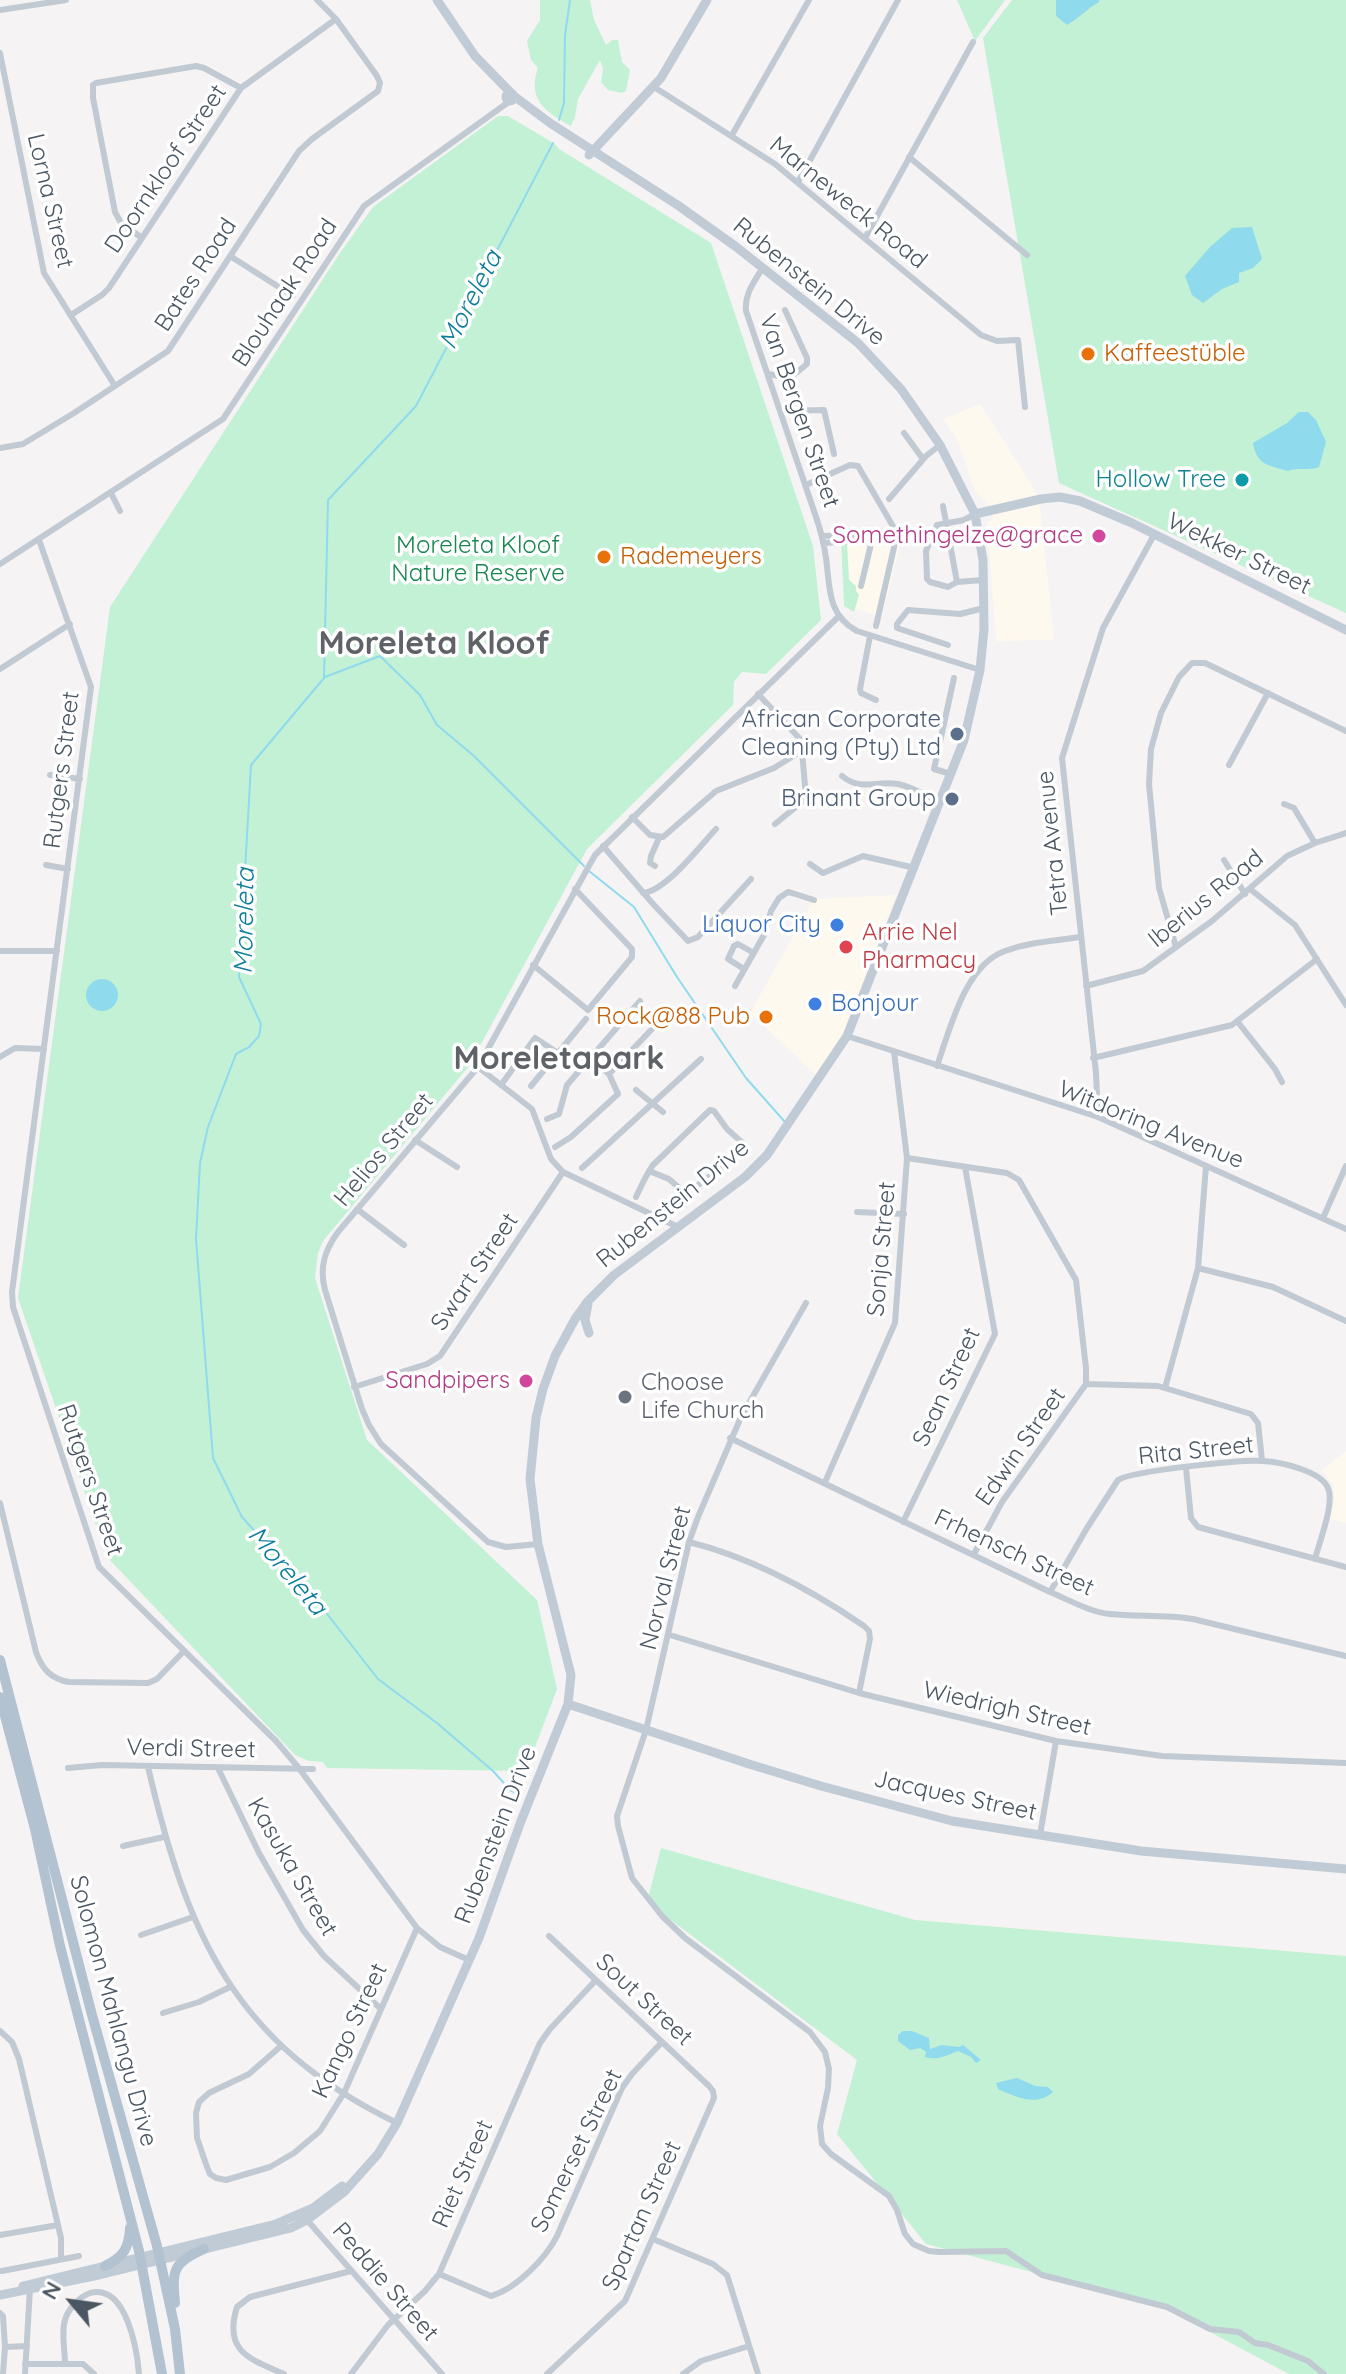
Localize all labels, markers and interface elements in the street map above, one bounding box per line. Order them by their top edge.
street label: Doornkloof Street [99,79,233,259]
street label: Lorna Street [21,131,79,271]
street label: Marneweck Road [764,131,932,275]
street label: Rubenstein Drive [727,212,891,352]
street label: Bates Road [149,213,243,337]
street label: Blouhaak Road [226,214,344,372]
water label: Moreleta [433,246,509,354]
street label: Van Bergen Street [752,310,846,512]
place label: Kaffeestüble [1104,340,1246,368]
marker: Kaffeestüble [1079,345,1097,363]
place label: Hollow Tree [1095,466,1226,494]
marker: Hollow Tree [1233,471,1251,489]
street label: Wekker Street [1162,507,1316,601]
place label: Somethingelze@grace [833,522,1083,550]
marker: Somethingelze@grace [1090,527,1108,545]
park label: Moreleta Kloof Nature Reserve [391,532,565,588]
place label: Rademeyers [620,543,762,571]
marker: Rademeyers [595,548,613,566]
district label: Moreleta Kloof [319,625,549,663]
street label: Rutgers Street [38,690,86,850]
place label: African Corporate Cleaning (Pty) Ltd [741,706,941,762]
marker: African Corporate Cleaning (Pty) Ltd [948,725,966,743]
street label: Tetra Avenue [1031,769,1075,917]
place label: Brinant Group [781,785,936,813]
marker: Brinant Group [943,790,961,808]
street label: Iberius Road [1143,844,1269,954]
water label: Moreleta [228,868,262,974]
place label: Liquor City [702,911,821,939]
marker: Liquor City [828,916,846,934]
place label: Arrie Nel Pharmacy [862,919,976,975]
marker: Arrie Nel Pharmacy [837,938,855,956]
place label: Bonjour [831,990,919,1018]
marker: Bonjour [806,995,824,1013]
place label: Rock@88 Pub [596,1003,750,1031]
marker: Rock@88 Pub [757,1008,775,1026]
district label: Moreletapark [454,1040,664,1078]
street label: Witdoring Avenue [1054,1075,1248,1175]
street label: Helios Street [328,1087,440,1213]
street label: Rubenstein Drive [591,1134,755,1274]
street label: Sonja Street [862,1180,902,1318]
street label: Swart Street [425,1208,525,1336]
street label: Sean Street [907,1323,987,1451]
place label: Sandpipers [385,1367,510,1395]
place label: Choose Life Church [641,1369,764,1425]
marker: Sandpipers [517,1372,535,1390]
street label: Edwin Street [970,1383,1072,1511]
marker: Choose Life Church [616,1388,634,1406]
street label: Rutgers Street [51,1401,129,1559]
street label: Rita Street [1137,1431,1255,1471]
street label: Norval Street [634,1503,698,1653]
street label: Frhensch Street [929,1503,1099,1603]
water label: Moreleta [241,1520,333,1622]
street label: Wiedrigh Street [920,1676,1094,1742]
street label: Verdi Street [126,1733,256,1765]
street label: Rubenstein Drive [449,1742,543,1928]
street label: Jacques Street [871,1765,1039,1827]
street label: Kasuka Street [241,1793,343,1941]
street label: Solomon Mahlangu Drive [63,1872,163,2150]
street label: Sout Street [590,1948,698,2052]
street label: Kango Street [306,1959,394,2103]
street label: Somerset Street [525,2065,629,2237]
street label: Riet Street [426,2116,500,2232]
street label: Spartan Street [596,2137,688,2295]
street label: Peddie Street [326,2217,444,2347]
north arrow [32,2262,112,2342]
text: N [35,2277,67,2304]

